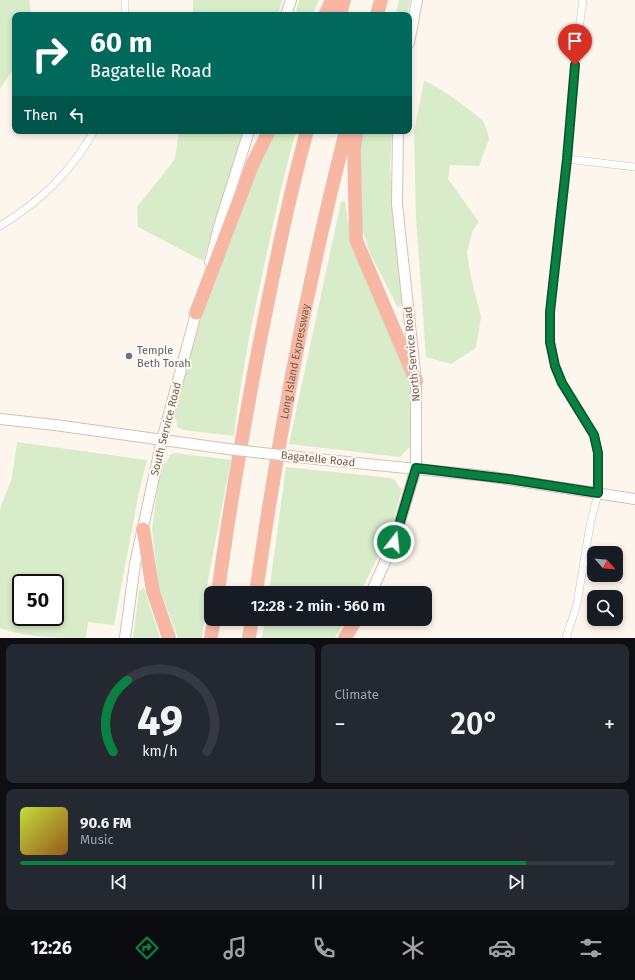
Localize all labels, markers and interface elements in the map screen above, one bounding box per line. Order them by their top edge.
pin [558,24,592,65]
text: 60 m [90,26,152,59]
icon: right [24,28,76,80]
icon: arrive [564,30,586,52]
text: Bagatelle Road [90,60,212,82]
icon: left [66,104,88,126]
text: Then [24,106,58,124]
street label: Long Island Expressway [277,302,313,420]
street label: North Service Road [401,306,423,402]
place label: Temple Beth Torah [137,344,191,370]
marker: Temple Beth Torah [124,351,134,361]
street label: South Service Road [148,381,184,477]
street label: Bagatelle Road [280,449,356,469]
position arrow [373,521,415,563]
north arrow [587,546,623,582]
map controls [587,546,623,626]
speed limit sign: 50 [12,574,64,626]
button: search [587,590,623,626]
text: 12:28 · 2 min · 560 m [251,597,385,615]
text: Climate [335,687,379,702]
text: 49 [137,695,183,745]
text: 20° [451,706,499,742]
text: − [335,711,346,738]
text: + [604,711,615,738]
text: km/h [143,742,178,759]
text: 90.6 FM [80,814,131,832]
text: Music [80,832,114,847]
icon: previous [108,871,130,893]
icon: pause [306,871,328,893]
icon: next [505,871,527,893]
icon: directions [133,934,161,962]
icon: music [221,934,249,962]
icon: phone [310,934,338,962]
icon: climate [399,934,427,962]
icon: car [488,934,516,962]
icon: filters [577,934,605,962]
text: 12:26 [30,937,72,959]

